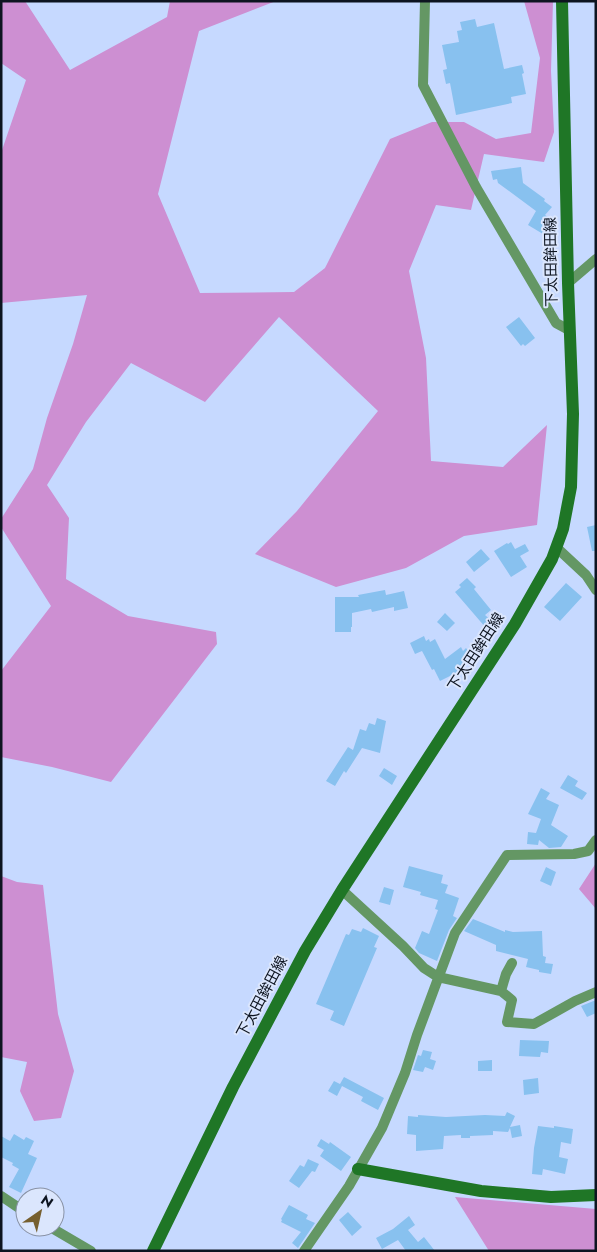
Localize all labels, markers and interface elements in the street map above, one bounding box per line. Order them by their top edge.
street label: 下太田鉾田線 [539,217,563,307]
street label: 下太田鉾田線 [442,608,510,696]
street label: 下太田鉾田線 [231,952,293,1042]
north arrow [15,1187,65,1237]
text: N [37,1190,57,1213]

